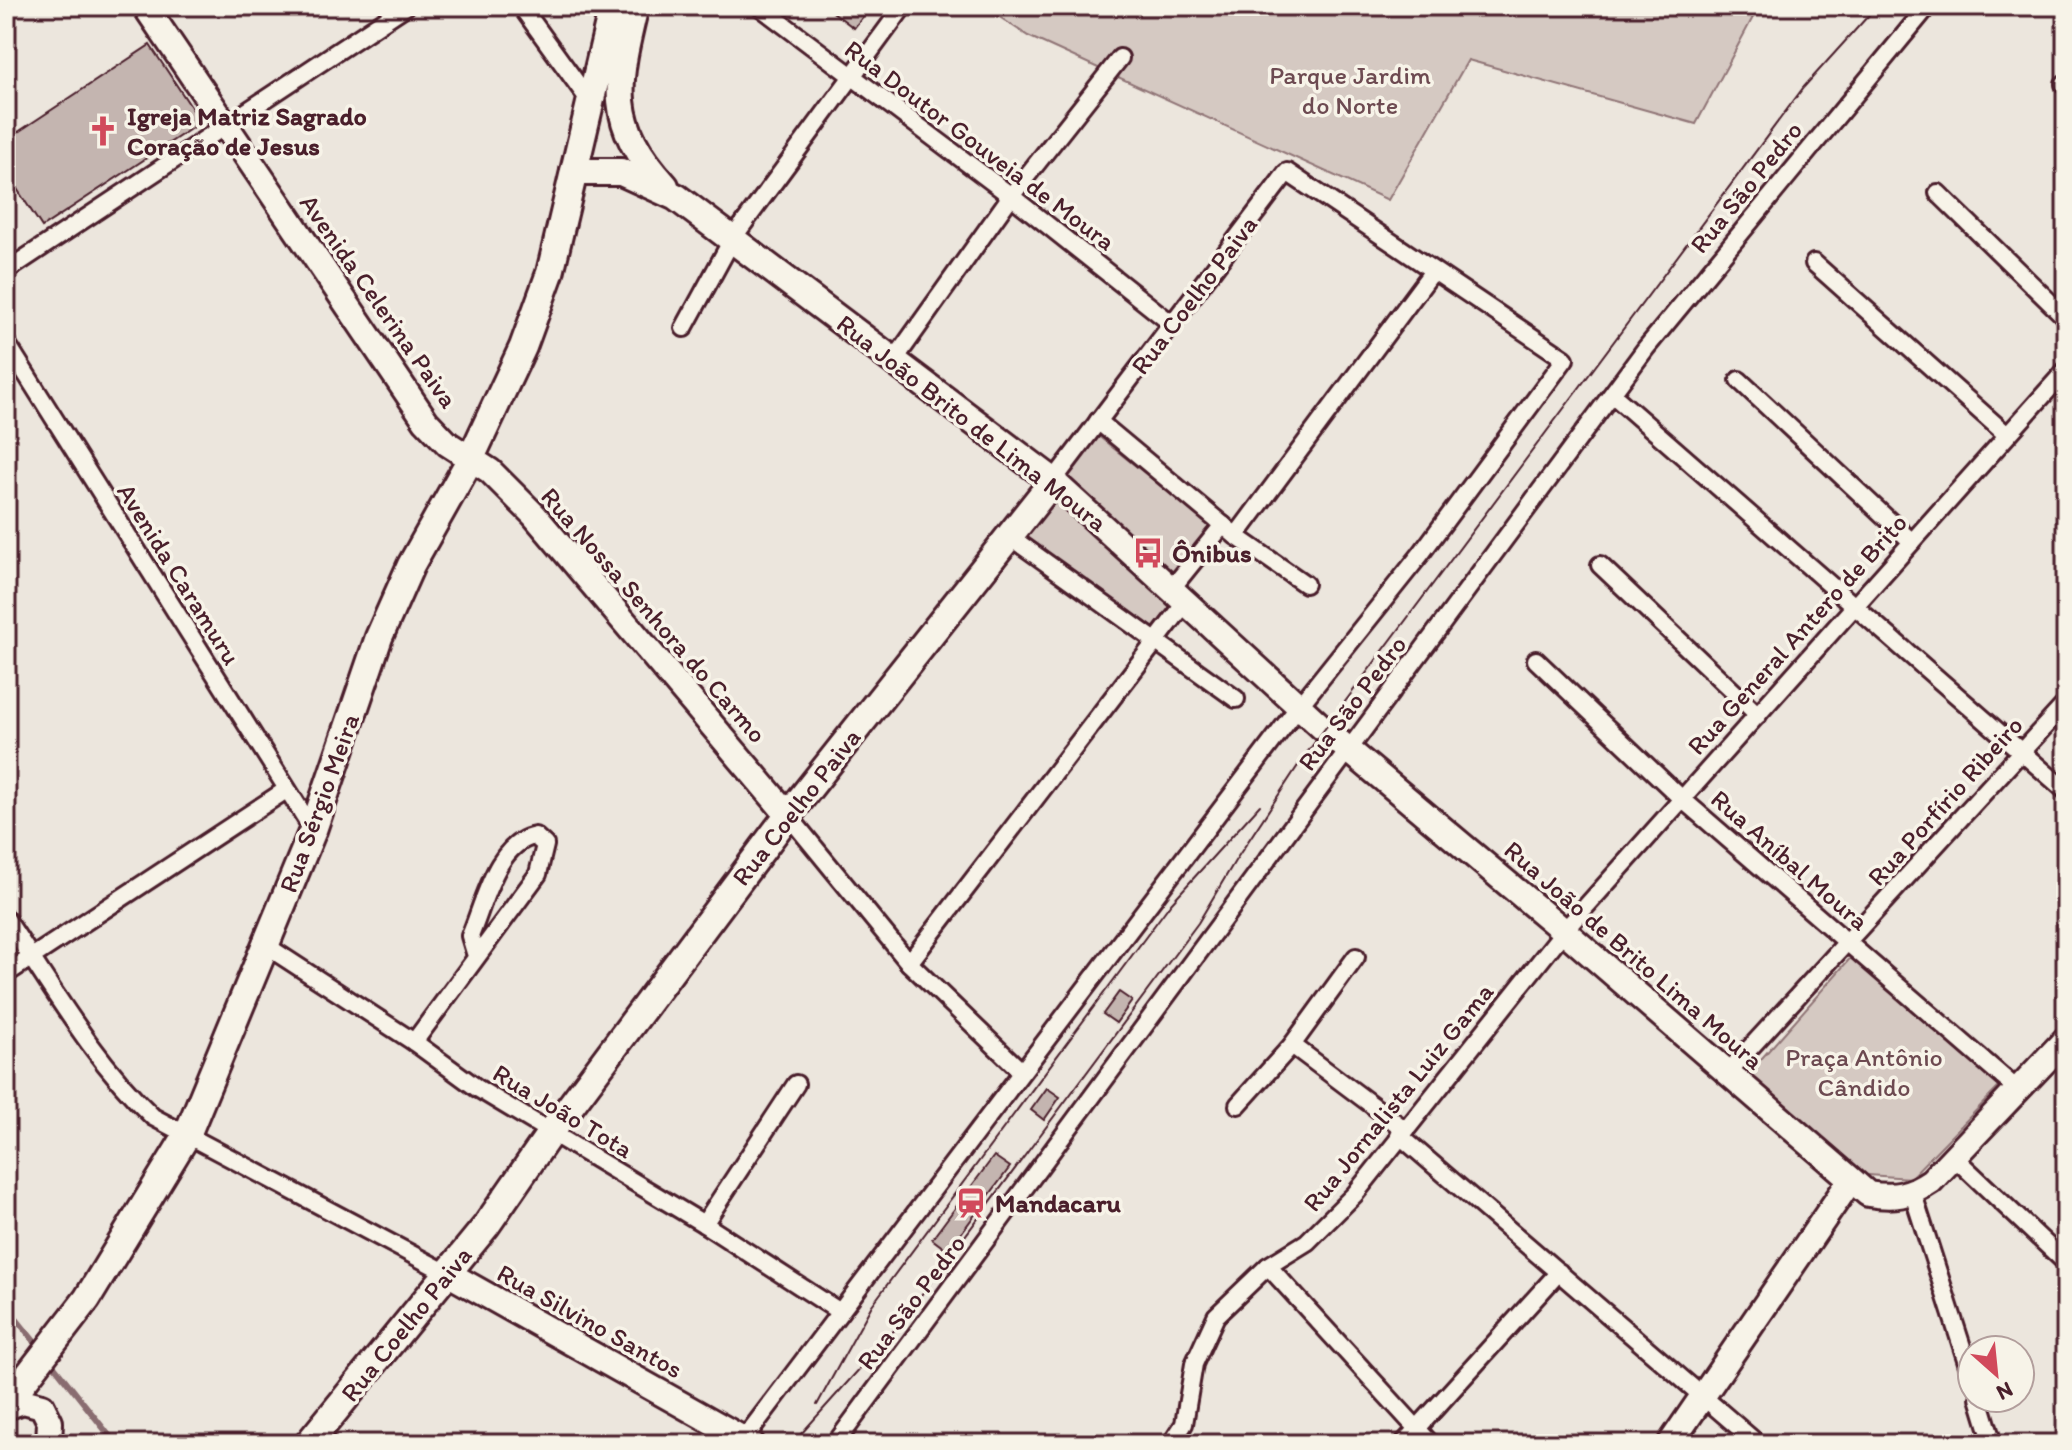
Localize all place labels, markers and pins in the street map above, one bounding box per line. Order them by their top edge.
place label: Igreja Matriz Sagrado Coração de Jesus [127,100,367,162]
church icon: Igreja Matriz Sagrado Coração de Jesus [86,114,120,148]
bus stop icon: Ônibus [1131,536,1165,570]
place label: Ônibus [1172,537,1252,569]
station icon: Mandacaru [954,1186,988,1220]
place label: Mandacaru [995,1187,1121,1219]

